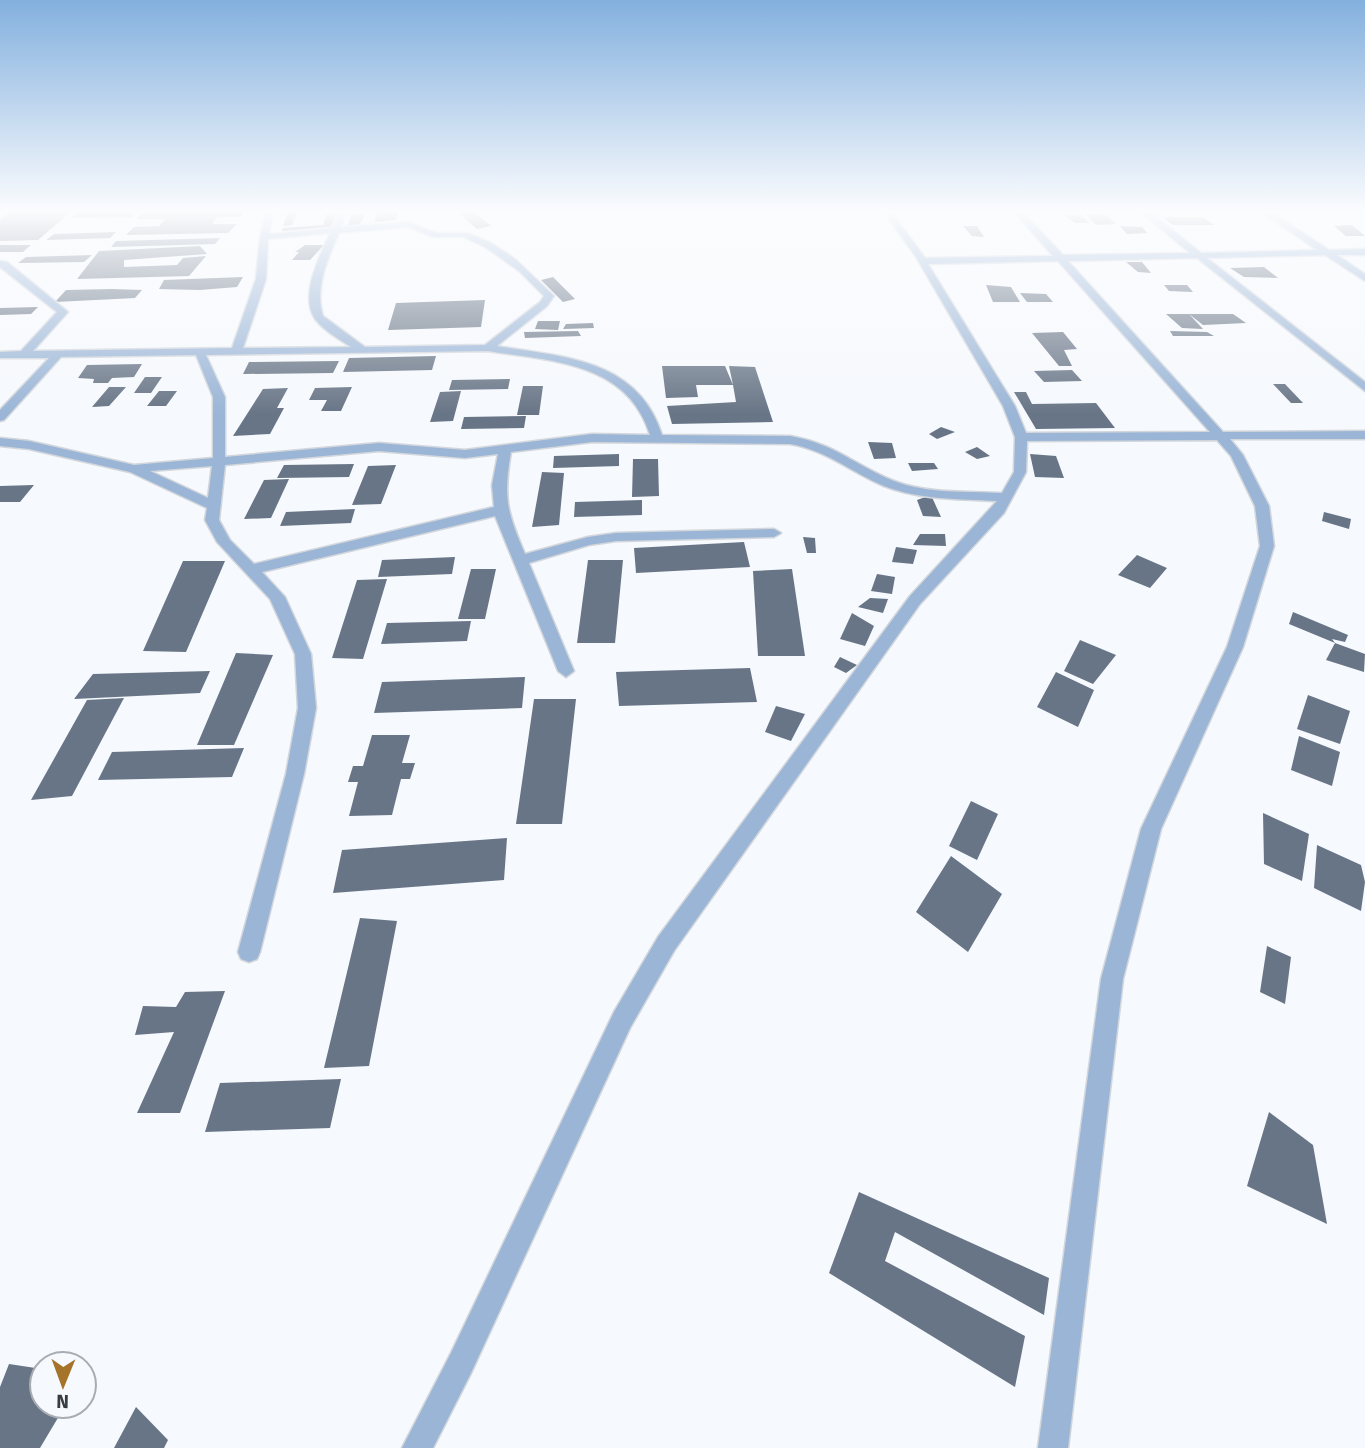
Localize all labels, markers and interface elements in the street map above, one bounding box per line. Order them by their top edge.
north arrow [28,1350,98,1420]
text: N [56,1390,69,1413]

